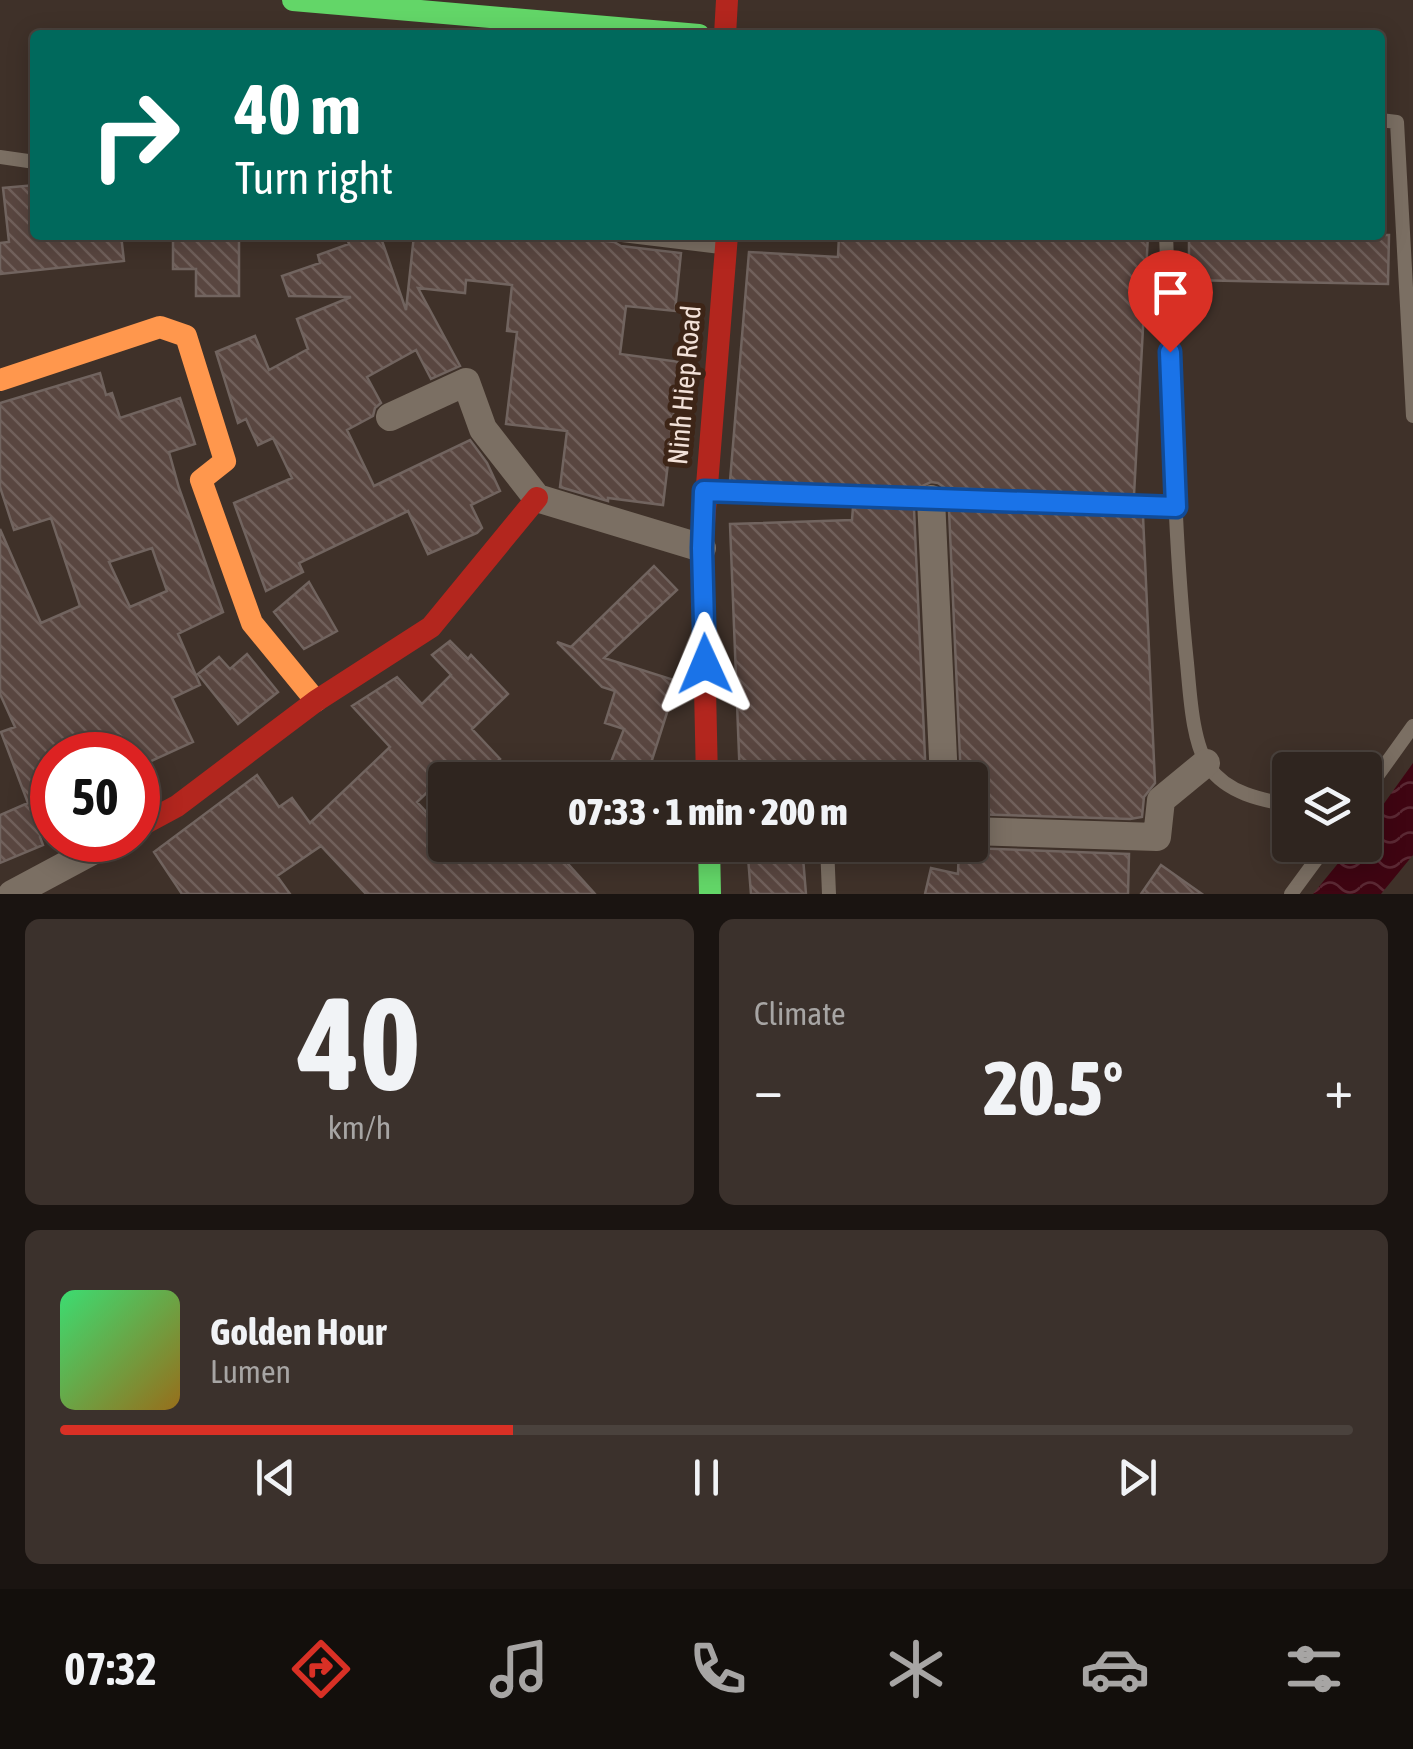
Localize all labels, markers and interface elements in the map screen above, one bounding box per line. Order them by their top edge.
text: 40 m [235,69,361,149]
icon: right [70,70,200,200]
text: Turn right [235,152,393,204]
pin [1128,250,1213,353]
icon: arrive [1143,265,1198,320]
street label: Ninh Hiep Road [661,304,707,466]
position arrow [653,612,757,716]
speed limit sign: 50 [30,732,160,862]
map controls [1272,752,1382,862]
button: layers [1272,752,1382,862]
text: 07:33 · 1 min · 200 m [568,790,848,833]
text: 40 [298,969,421,1118]
text: Climate [754,995,846,1032]
text: 20.5° [984,1045,1123,1131]
text: − [754,1057,783,1120]
text: + [1324,1057,1353,1120]
text: km/h [328,1109,391,1146]
text: Golden Hour [210,1310,386,1353]
text: Lumen [210,1353,291,1390]
icon: previous [248,1450,303,1505]
icon: pause [679,1450,734,1505]
icon: next [1110,1450,1165,1505]
icon: directions [286,1634,356,1704]
icon: music [484,1634,554,1704]
icon: phone [683,1634,753,1704]
icon: climate [881,1634,951,1704]
icon: car [1080,1634,1150,1704]
icon: filters [1279,1634,1349,1704]
text: 07:32 [64,1643,157,1695]

